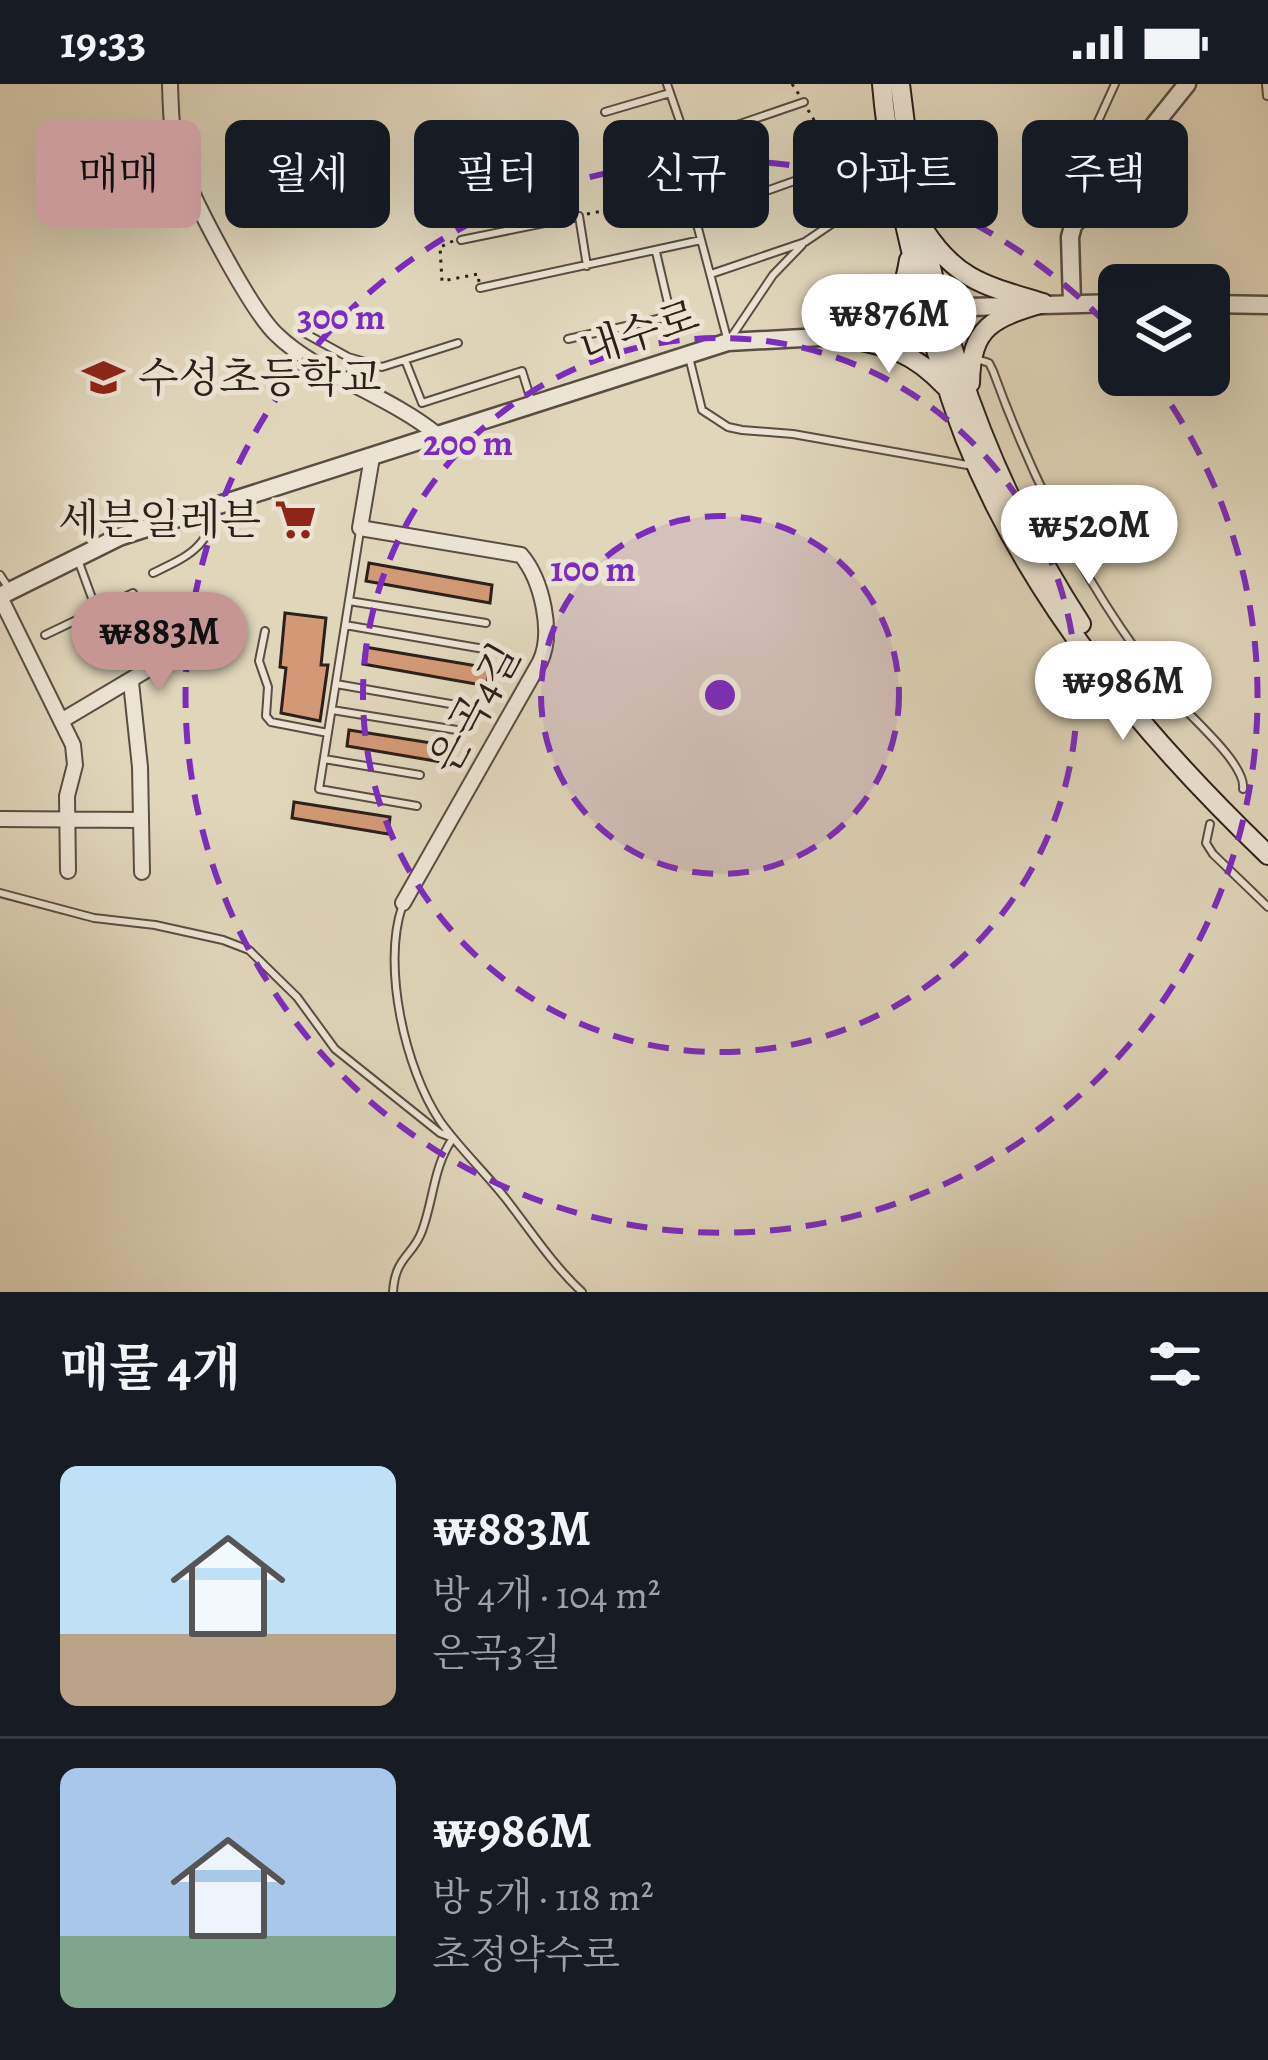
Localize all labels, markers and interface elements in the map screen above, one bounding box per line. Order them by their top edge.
text: 19:33 [60,11,146,73]
chip: 매매 [36,120,201,228]
chip: 월세 [225,120,390,228]
chip: 필터 [414,120,579,228]
chip: 신규 [603,120,769,228]
chip: 아파트 [793,120,998,228]
chip: 주택 [1022,120,1188,228]
map controls [1098,264,1230,396]
button: layers [1098,264,1230,396]
pin: ₩876M [805,274,973,376]
text: ₩876M [828,286,950,339]
street label: 내수로 [572,287,706,378]
text: 300 m [297,292,385,341]
place label: 수성초등학교 [138,349,381,406]
school or university icon: 수성초등학교 [81,354,127,400]
text: 200 m [423,418,513,467]
pin: ₩520M [1005,485,1173,587]
place label: 세븐일레븐 [58,491,261,548]
supermarket icon: 세븐일레븐 [272,496,318,542]
text: ₩520M [1028,497,1150,550]
text: 100 m [550,544,636,593]
pin: ₩883M [75,592,243,694]
text: ₩883M [98,604,220,657]
street label: 은곡4길 [415,633,533,784]
pin: ₩986M [1039,641,1207,743]
text: ₩986M [1062,653,1184,706]
centre of rings [699,674,741,716]
icon: filters [1142,1331,1208,1397]
text: 매물 4개 [60,1333,241,1403]
text: ₩883M [432,1493,591,1563]
icon: home [156,1514,300,1658]
text: 방 4개 · 104 m² [432,1568,661,1621]
text: 은곡3길 [432,1626,561,1679]
text: ₩986M [432,1795,592,1865]
icon: home [156,1816,300,1960]
text: 방 5개 · 118 m² [432,1870,654,1923]
text: 초정약수로 [432,1928,620,1981]

